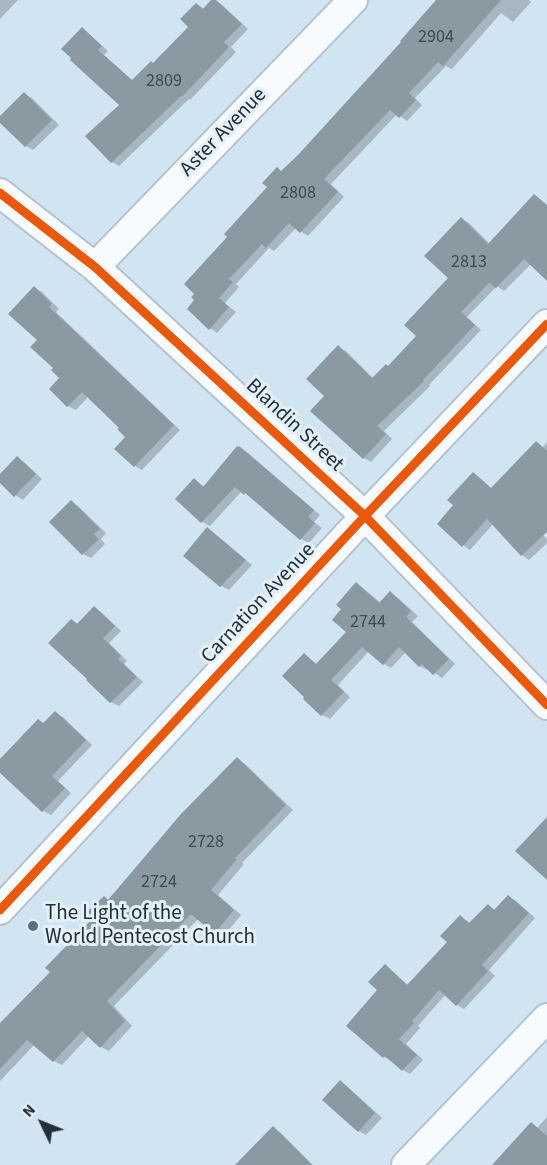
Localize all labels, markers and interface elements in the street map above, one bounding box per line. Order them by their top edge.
house number: 2904 [418,27,454,49]
house number: 2809 [146,71,182,93]
street label: Aster Avenue [175,83,273,183]
house number: 2808 [280,183,316,205]
house number: 2813 [451,252,487,274]
street label: Blandin Street [240,374,348,478]
street label: Carnation Avenue [197,538,321,670]
house number: 2744 [350,612,386,634]
house number: 2728 [188,832,224,854]
house number: 2724 [141,872,177,894]
place label: The Light of the World Pentecost Church [45,901,255,951]
marker: The Light of the World Pentecost Church [26,919,40,933]
north arrow [12,1093,72,1153]
text: N [17,1099,41,1122]

